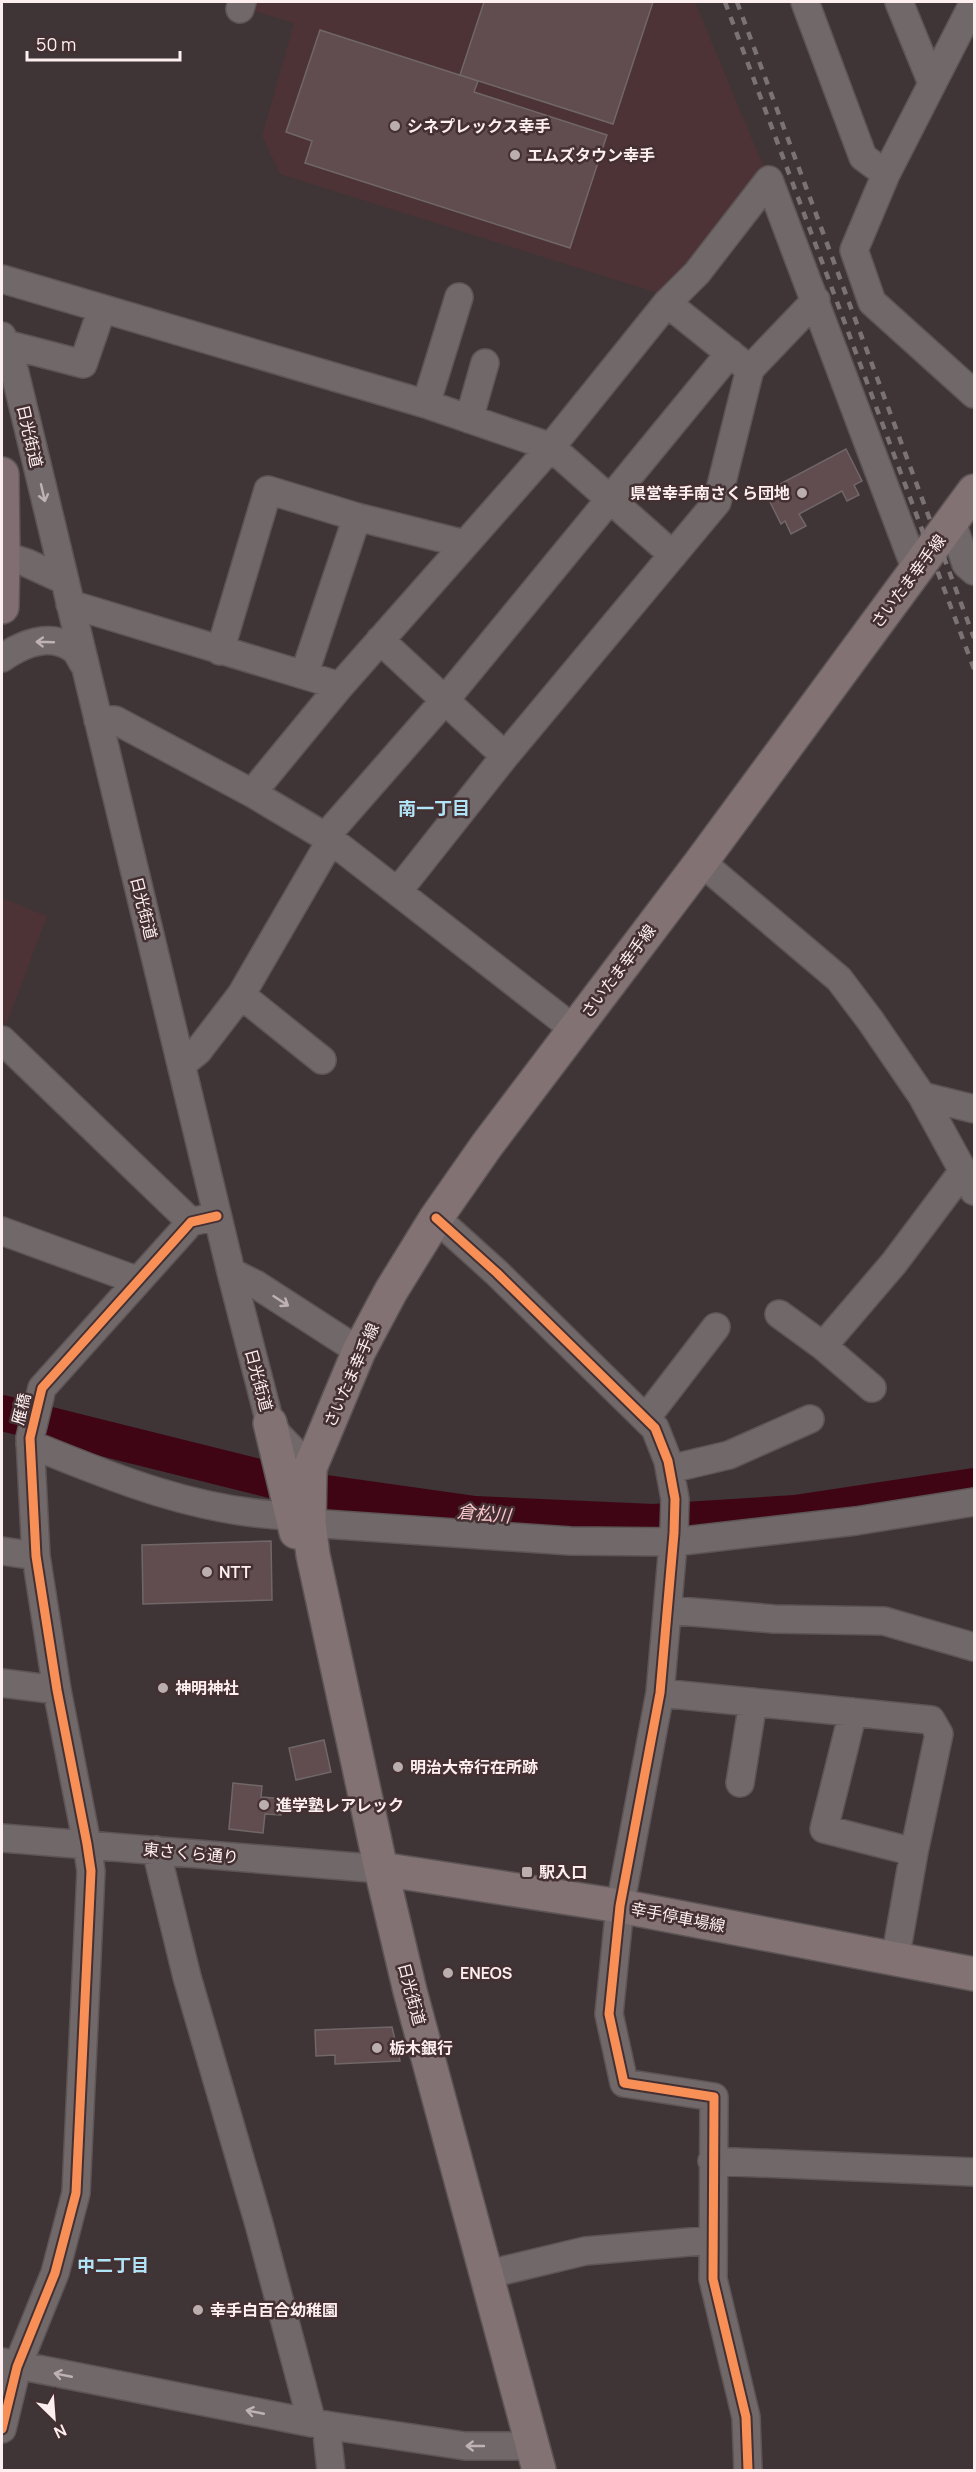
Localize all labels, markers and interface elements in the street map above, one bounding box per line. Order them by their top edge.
scale bar [27,24,180,62]
text: 50 m [36,32,76,56]
place label: シネプレックス幸手 [407,115,551,137]
marker: シネプレックス幸手 [388,119,402,133]
place label: エムズタウン幸手 [527,144,655,166]
marker: エムズタウン幸手 [508,148,522,162]
street label: 日光街道 [12,402,48,470]
place label: 県営幸手南さくら団地 [630,482,790,504]
one-way arrow [38,484,50,503]
marker: 県営幸手南さくら団地 [795,486,809,500]
street label: さいたま幸手線 [866,530,950,632]
one-way arrow [35,636,55,648]
district label: 南一丁目 [398,796,470,820]
street label: 日光街道 [126,874,162,942]
street label: さいたま幸手線 [576,920,660,1022]
one-way arrow [272,1295,289,1307]
street label: さいたま幸手線 [318,1320,384,1430]
street label: 日光街道 [240,1346,278,1414]
street label: 雁橋 [6,1391,36,1427]
water label: 倉松川 [456,1499,514,1527]
place label: NTT [219,1561,251,1583]
marker: NTT [200,1565,214,1579]
place label: 神明神社 [175,1677,239,1699]
marker: 神明神社 [156,1681,170,1695]
place label: 明治大帝行在所跡 [410,1756,538,1778]
marker: 明治大帝行在所跡 [391,1760,405,1774]
place label: 進学塾レアレック [276,1794,404,1816]
marker: 進学塾レアレック [257,1798,271,1812]
street label: 東さくら通り [142,1838,240,1868]
place label: 駅入口 [539,1861,587,1883]
marker: 駅入口 [520,1865,534,1879]
street label: 幸手停車場線 [629,1897,727,1937]
street label: 日光街道 [393,1960,431,2028]
place label: ENEOS [460,1962,512,1984]
marker: ENEOS [441,1966,455,1980]
place label: 栃木銀行 [389,2037,453,2059]
marker: 栃木銀行 [370,2041,384,2055]
district label: 中二丁目 [77,2253,149,2277]
place label: 幸手白百合幼稚園 [210,2299,338,2321]
marker: 幸手白百合幼稚園 [191,2303,205,2317]
one-way arrow [54,2369,73,2380]
north arrow [24,2388,84,2448]
one-way arrow [245,2406,265,2417]
text: N [50,2419,70,2444]
one-way arrow [466,2440,486,2452]

